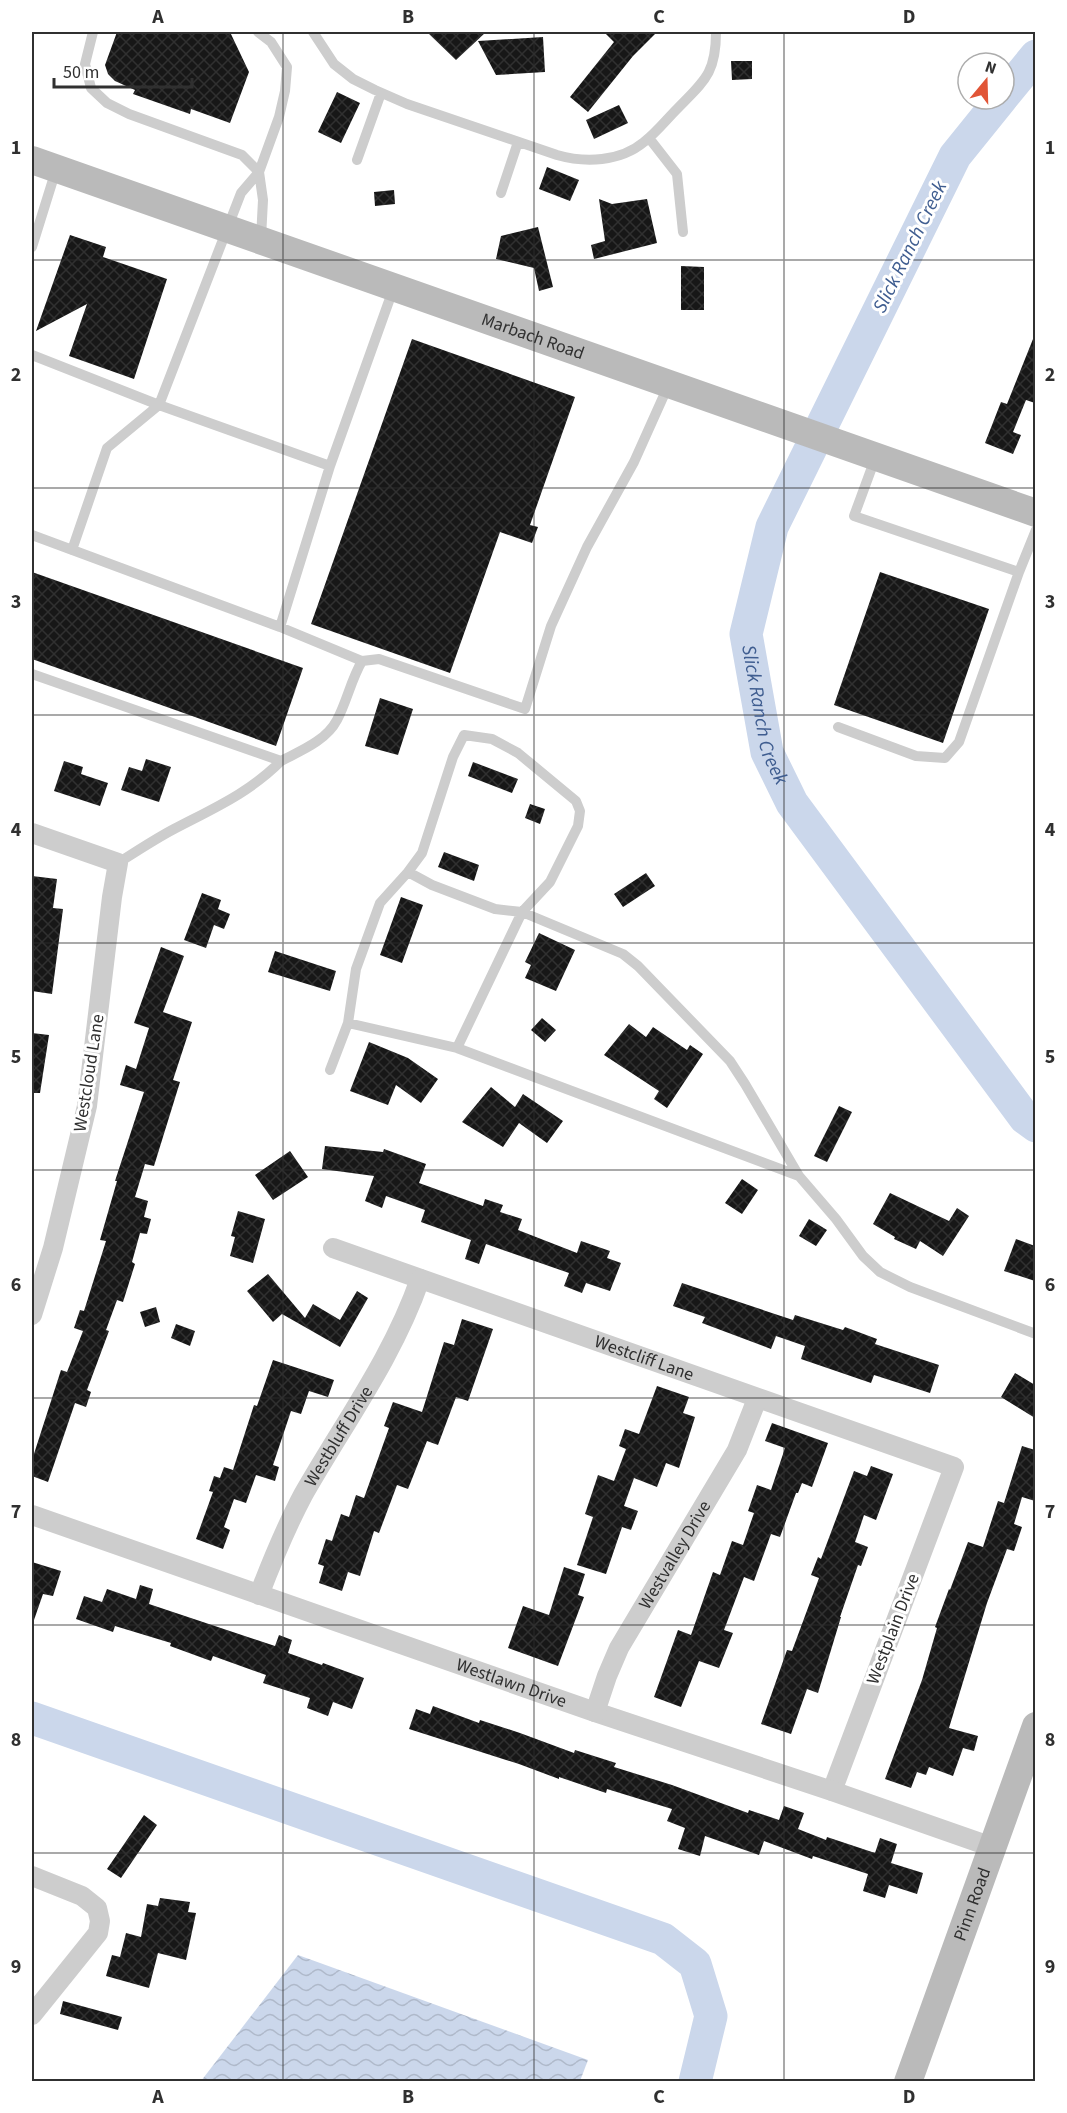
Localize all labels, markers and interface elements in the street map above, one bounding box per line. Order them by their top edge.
text: A [151,3,164,31]
text: B [402,3,414,31]
text: C [653,3,665,31]
text: D [903,3,915,31]
scale bar [54,51,192,89]
north arrow [956,51,1016,111]
text: N [982,56,999,80]
text: 50 m [63,60,99,85]
text: 1 [11,134,21,162]
text: 1 [1045,134,1055,162]
water label: Slick Ranch Creek [866,176,954,318]
street label: Marbach Road [478,307,588,366]
text: 2 [11,361,21,389]
text: 2 [1045,361,1055,389]
text: 3 [11,588,21,616]
text: 3 [1045,588,1055,616]
water label: Slick Ranch Creek [734,642,795,790]
text: 4 [11,816,22,844]
text: 4 [1045,816,1056,844]
street label: Westcloud Lane [67,1012,111,1134]
text: 5 [11,1043,21,1071]
text: 5 [1045,1043,1055,1071]
text: 6 [11,1271,21,1299]
text: 6 [1045,1271,1055,1299]
street label: Westcliff Lane [591,1329,697,1387]
street label: Westbluff Drive [298,1381,379,1491]
street label: Westvalley Drive [632,1496,717,1614]
text: 7 [11,1498,21,1526]
text: 7 [1045,1498,1055,1526]
street label: Westplain Drive [860,1570,926,1688]
street label: Westlawn Drive [453,1652,570,1714]
text: 8 [11,1726,21,1754]
text: 8 [1045,1726,1055,1754]
street label: Pinn Road [947,1864,997,1944]
text: 9 [11,1953,21,1981]
text: 9 [1045,1953,1055,1981]
text: A [151,2083,164,2111]
text: B [402,2083,414,2111]
text: C [653,2083,665,2111]
text: D [903,2083,915,2111]

